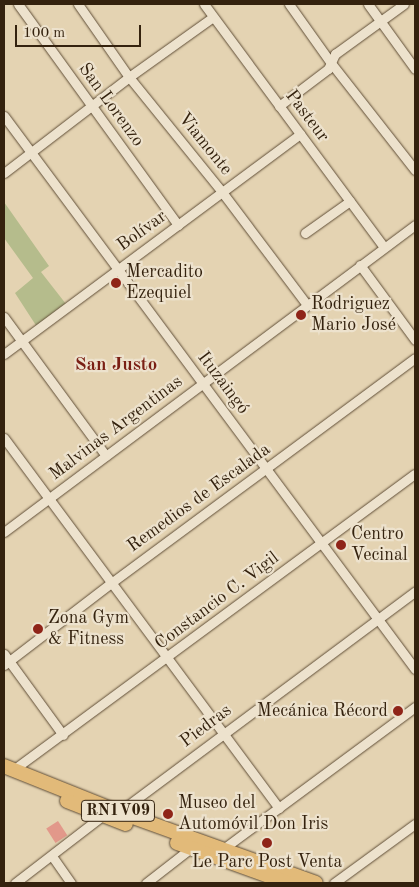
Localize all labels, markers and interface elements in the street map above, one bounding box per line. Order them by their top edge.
scale bar [18,15,144,47]
text: 100 m [23,26,65,41]
street label: San Lorenzo [73,59,149,151]
street label: Pasteur [280,86,334,146]
street label: Viamonte [173,108,237,180]
street label: Bolívar [113,206,171,256]
place label: Mercadito Ezequiel [126,262,203,304]
marker: Mercadito Ezequiel [110,277,122,289]
place label: Rodriguez Mario José [311,294,396,336]
marker: Rodriguez Mario José [295,309,307,321]
street label: Ituzaingó [192,347,254,419]
district label: San Justo [75,355,157,377]
street label: Malvinas Argentinas [45,371,187,485]
street label: Remedios de Escalada [123,439,275,557]
place label: Centro Vecinal [351,524,408,566]
marker: Centro Vecinal [335,539,347,551]
street label: Constancio C. Vigil [151,547,283,655]
place label: Zona Gym & Fitness [48,608,129,650]
marker: Zona Gym & Fitness [32,623,44,635]
street label: Piedras [176,700,236,752]
place label: Mecánica Récord [257,700,388,722]
marker: Mecánica Récord [392,705,404,717]
place label: Museo del Automóvil Don Iris [178,793,328,836]
road number: RN1V09 [80,798,156,824]
marker: Museo del Automóvil Don Iris [162,808,174,820]
marker: Le Parc Post Venta [261,837,273,849]
place label: Le Parc Post Venta [192,851,342,873]

